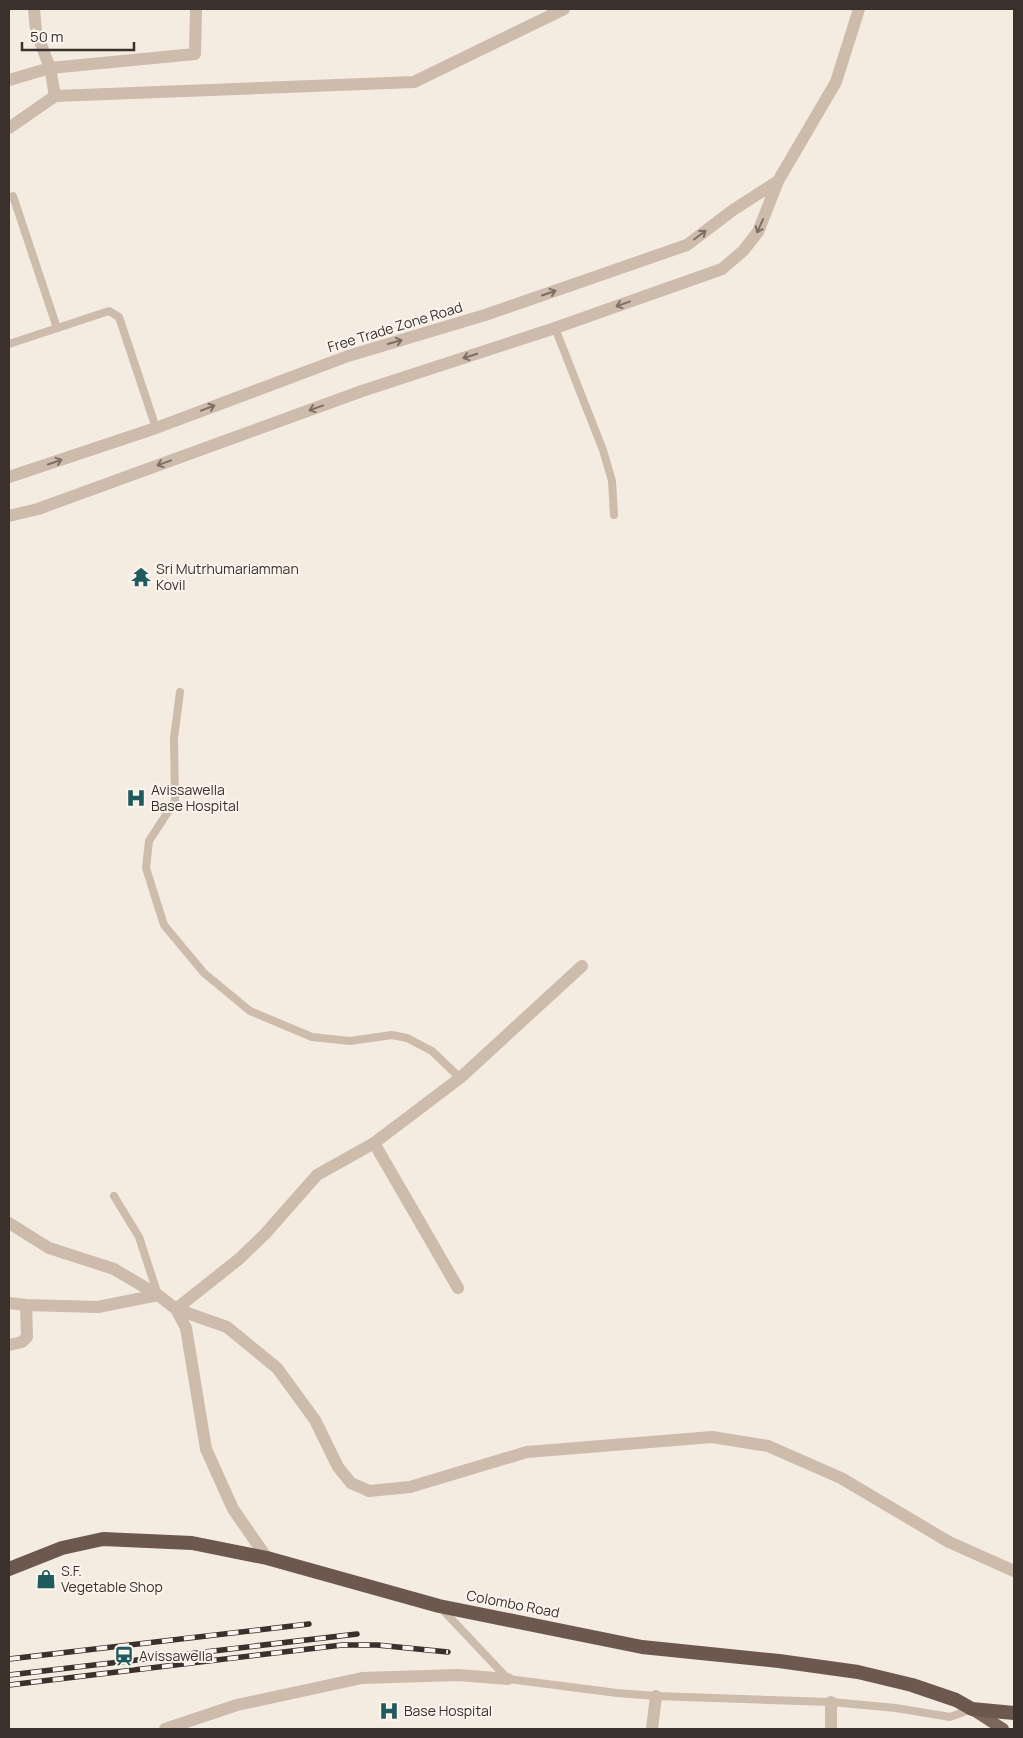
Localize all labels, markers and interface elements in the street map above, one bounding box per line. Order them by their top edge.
scale bar [22,20,135,52]
text: 50 m [30,26,64,47]
one-way arrow [754,218,764,233]
one-way arrow [693,229,706,240]
one-way arrow [541,288,557,297]
street label: Free Trade Zone Road [325,297,465,356]
one-way arrow [616,300,632,309]
one-way arrow [386,336,402,346]
one-way arrow [462,352,478,361]
one-way arrow [200,403,215,412]
one-way arrow [309,404,325,413]
one-way arrow [47,456,63,466]
one-way arrow [156,459,172,468]
place label: Sri Mutrhumariamman Kovil [156,559,299,594]
temple icon: Sri Mutrhumariamman Kovil [130,566,152,588]
place label: Avissawella Base Hospital [151,780,239,815]
hospital icon: Avissawella Base Hospital [125,787,147,809]
place label: S.F. Vegetable Shop [61,1561,163,1596]
shop icon: S.F. Vegetable Shop [35,1568,57,1590]
street label: Colombo Road [465,1585,561,1622]
station icon: Avissawella [113,1645,135,1667]
place label: Avissawella [139,1646,213,1665]
hospital icon: Base Hospital [378,1700,400,1722]
place label: Base Hospital [404,1701,492,1720]

